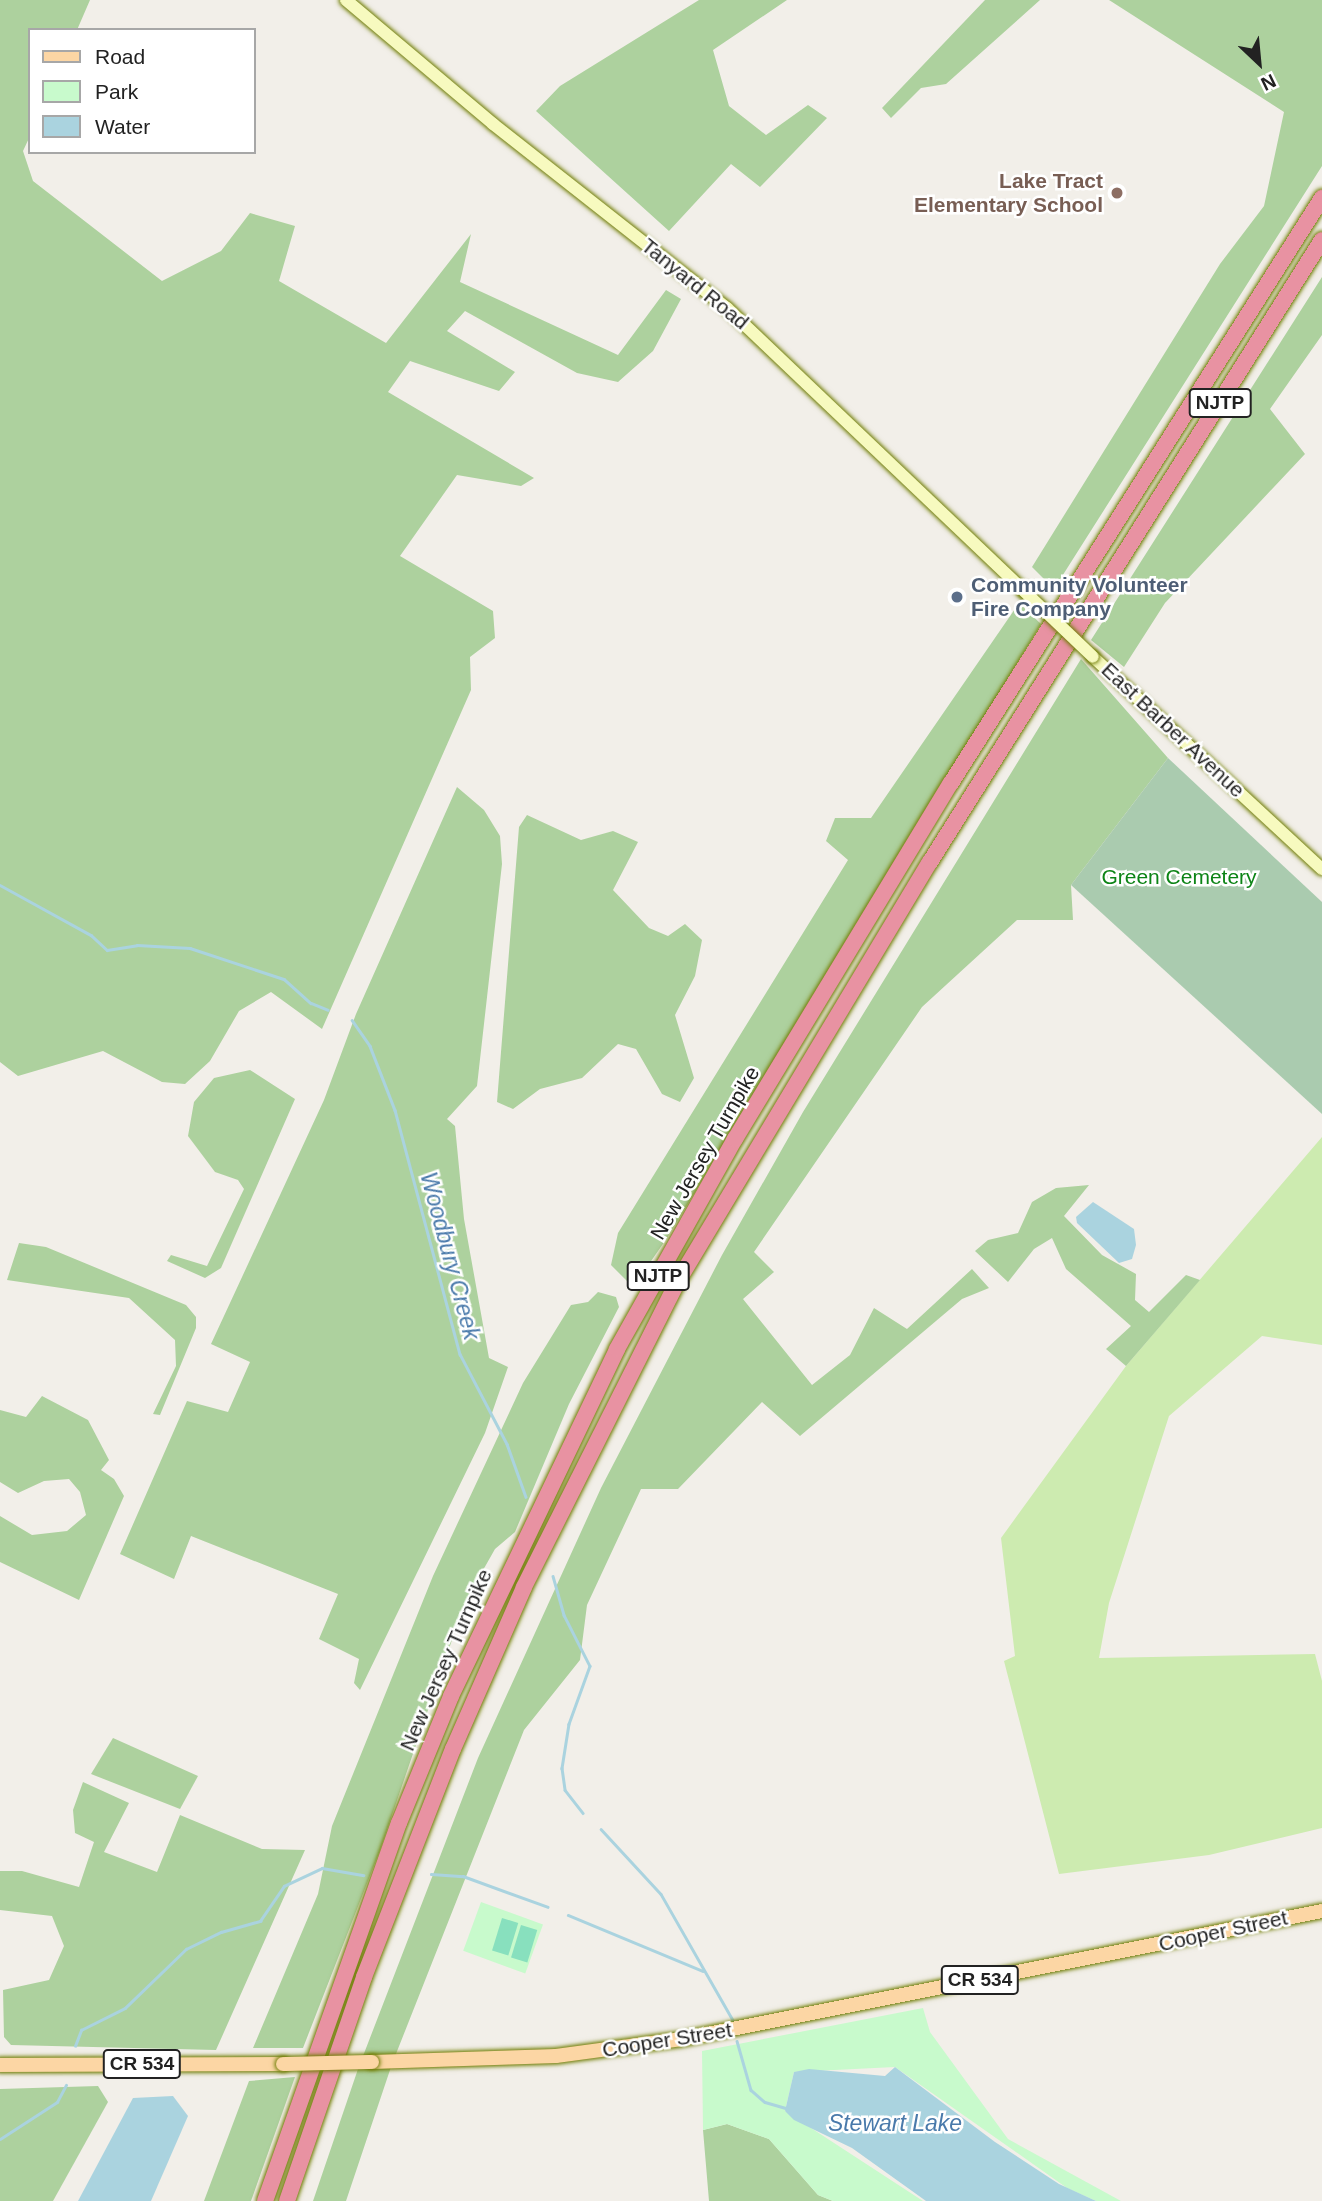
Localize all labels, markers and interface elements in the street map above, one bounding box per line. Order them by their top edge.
legend [28,28,256,154]
north arrow [1224,28,1294,98]
text: Road [95,45,145,68]
text: N [1258,70,1279,95]
text: Park [95,80,138,103]
text: Water [95,115,150,138]
place label: Lake Tract Elementary School [914,168,1103,218]
marker: Lake Tract Elementary School [1109,185,1125,201]
street label: Tanyard Road [636,233,754,335]
road number: NJTP [1188,388,1252,418]
place label: Community Volunteer Fire Company [971,572,1188,622]
marker: Community Volunteer Fire Company [949,589,965,605]
street label: East Barber Avenue [1096,657,1250,803]
park label: Green Cemetery [1101,864,1257,890]
street label: New Jersey Turnpike [645,1062,765,1244]
water label: Woodbury Creek [414,1169,486,1343]
road number: NJTP [626,1260,690,1292]
street label: New Jersey Turnpike [395,1565,497,1755]
street label: Cooper Street [1156,1905,1290,1957]
road number: CR 534 [940,1964,1020,1996]
street label: Cooper Street [600,2017,734,2063]
road number: CR 534 [102,2048,182,2080]
water label: Stewart Lake [828,2109,962,2137]

